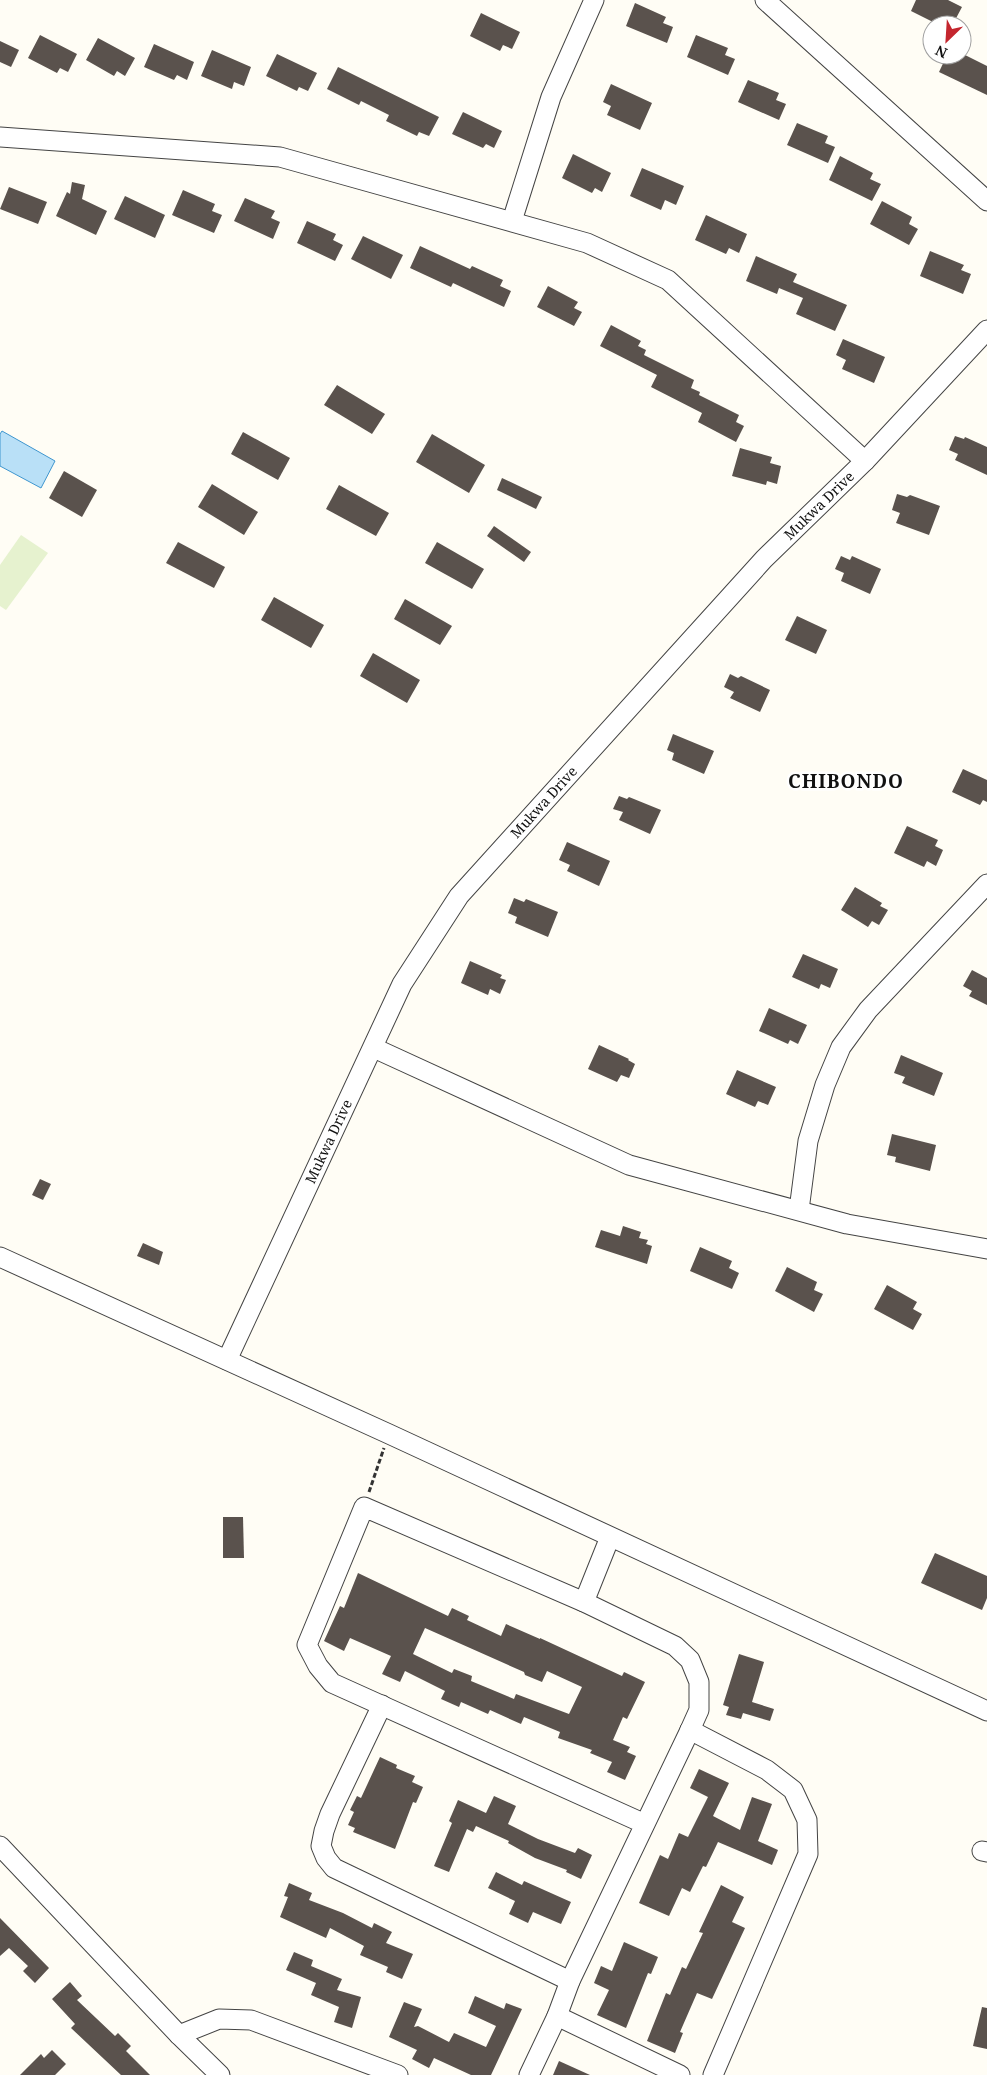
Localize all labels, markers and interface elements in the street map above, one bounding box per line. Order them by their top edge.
north arrow [922,15,972,65]
text: N [932,41,950,63]
street label: Mukwa Drive [780,467,858,544]
street label: Mukwa Drive [506,762,581,842]
district label: CHIBONDO [788,768,904,794]
street label: Mukwa Drive [300,1096,356,1186]

